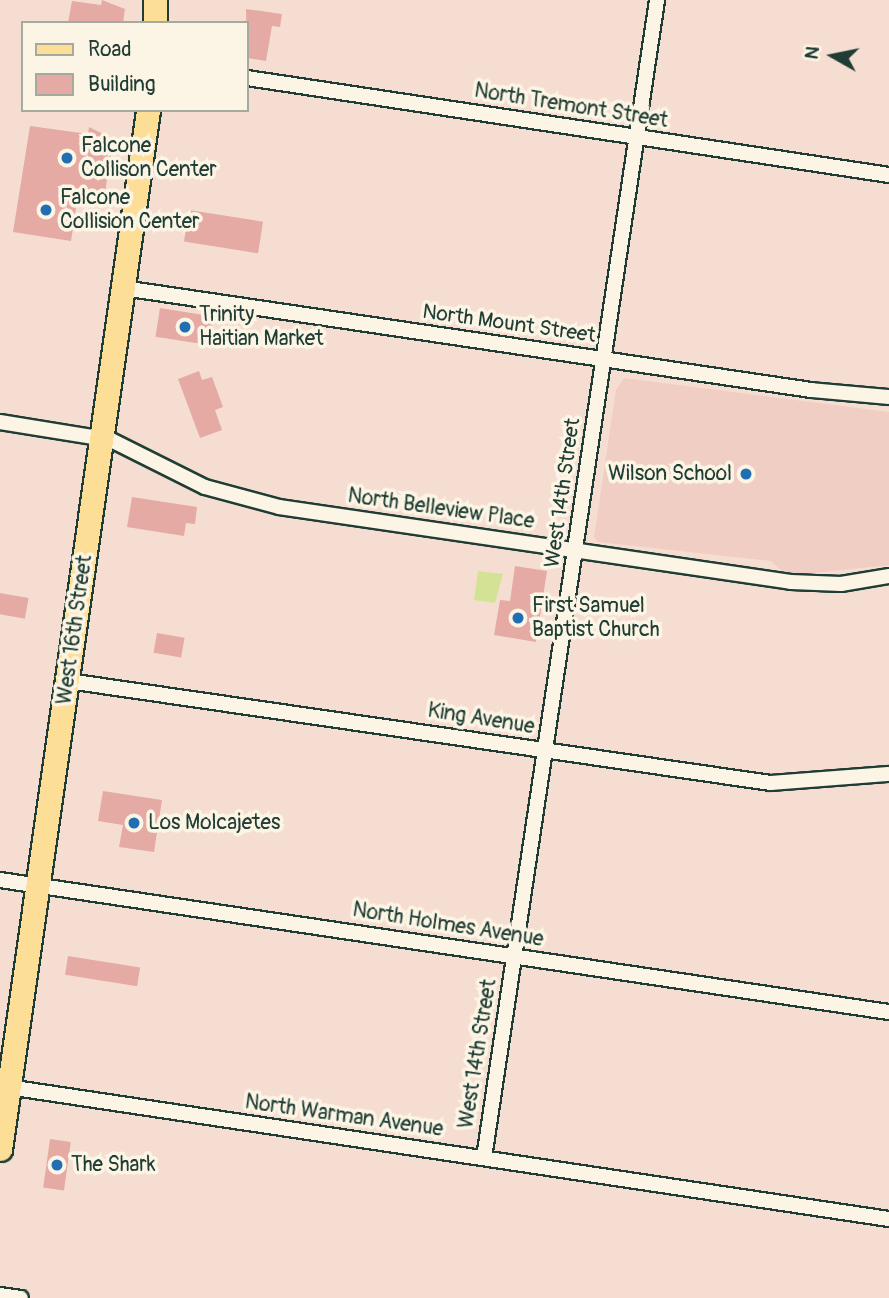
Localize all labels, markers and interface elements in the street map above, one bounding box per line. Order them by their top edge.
legend [21,21,248,112]
north arrow [798,21,868,91]
text: Road [88,36,132,63]
text: N [799,44,825,61]
text: Building [88,71,155,98]
street label: North Tremont Street [473,78,669,134]
place label: Falcone Collison Center [81,133,217,183]
marker: Falcone Collison Center [59,150,75,166]
place label: Falcone Collision Center [60,185,199,235]
marker: Falcone Collision Center [38,202,54,218]
street label: North Mount Street [421,299,597,349]
place label: Trinity Haitian Market [199,302,324,352]
marker: Trinity Haitian Market [177,319,193,335]
street label: West 14th Street [540,417,586,569]
place label: Wilson School [608,461,732,487]
marker: Wilson School [738,466,754,482]
street label: North Belleview Place [346,483,536,535]
street label: West 16th Street [52,554,98,706]
place label: First Samuel Baptist Church [532,593,660,643]
marker: First Samuel Baptist Church [510,610,526,626]
street label: King Avenue [426,698,536,740]
place label: Los Molcajetes [148,810,280,836]
marker: Los Molcajetes [126,815,142,831]
street label: North Holmes Avenue [351,897,545,953]
street label: West 14th Street [454,978,502,1130]
street label: North Warman Avenue [243,1090,445,1142]
place label: The Shark [71,1152,156,1178]
marker: The Shark [49,1157,65,1173]

